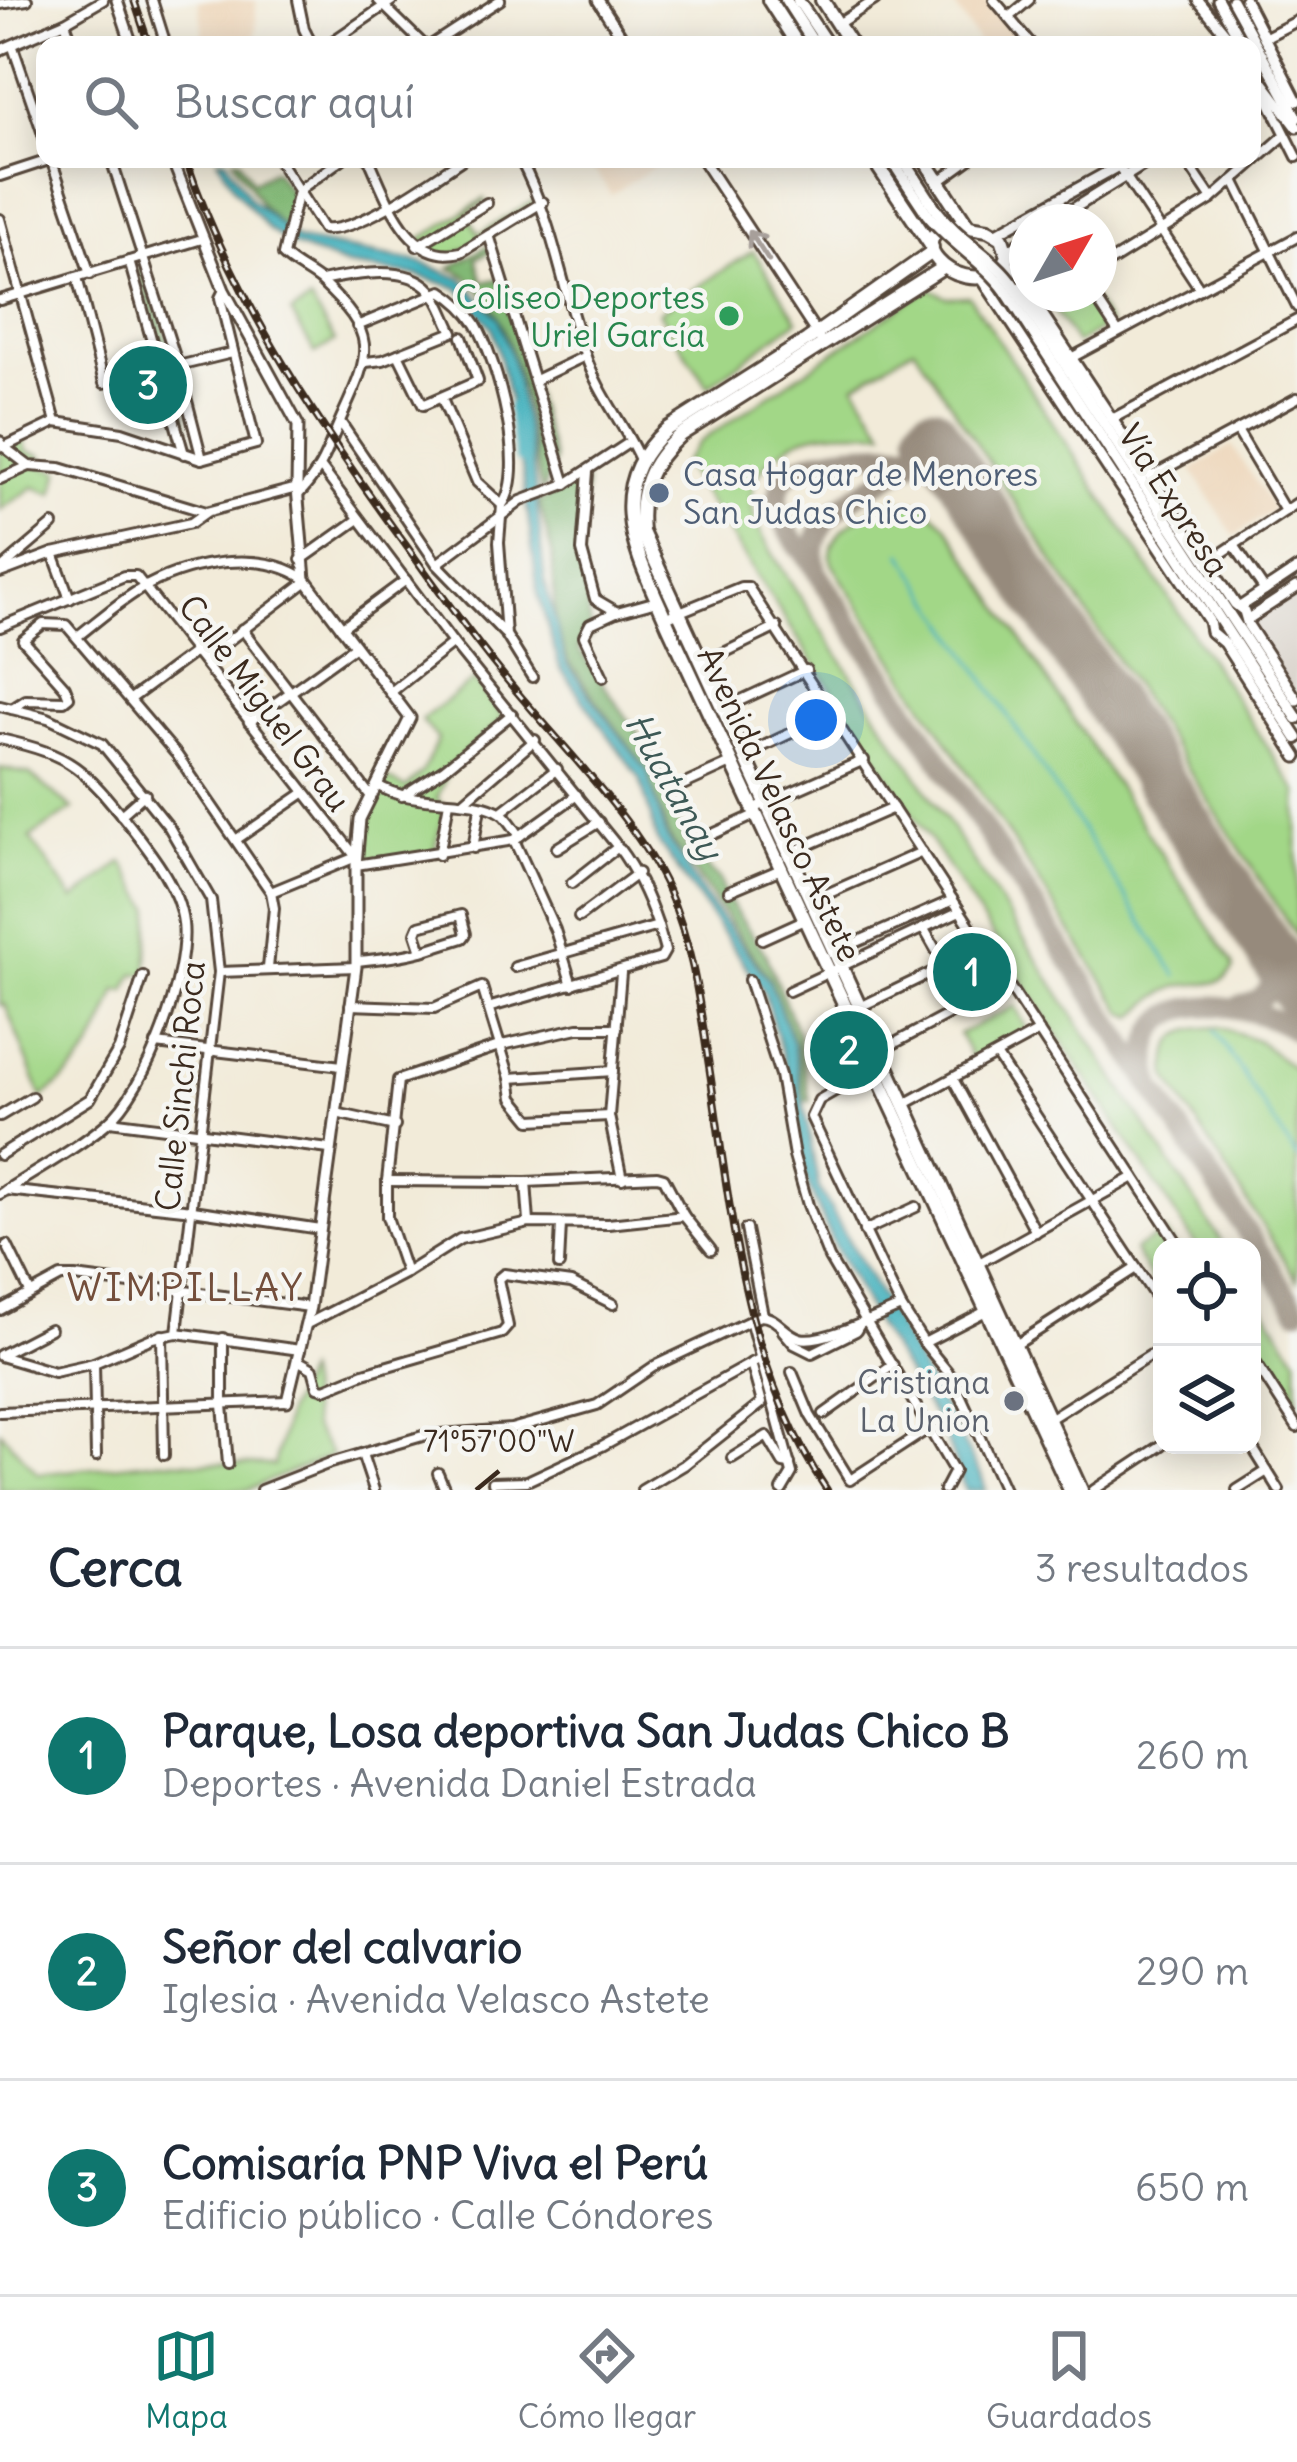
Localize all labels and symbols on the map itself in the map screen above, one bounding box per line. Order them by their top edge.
north arrow [1009,204,1117,312]
one-way arrow [747,230,772,264]
place label: Coliseo Deportes Uriel García [456,276,705,356]
marker: Coliseo Deportes Uriel García [716,303,742,329]
pin: 3 [109,340,187,430]
street label: Vía Expresa [1109,416,1239,584]
place label: Casa Hogar de Menores San Judas Chico [683,453,1038,533]
marker: Casa Hogar de Menores San Judas Chico [646,480,672,506]
street label: Calle Miguel Grau [170,586,360,820]
street label: Avenida Velasco Astete [689,640,871,968]
your location [786,690,846,750]
water label: Huatanay [615,704,734,870]
pin: 1 [933,927,1011,1017]
street label: Calle Sinchi Roca [146,959,214,1213]
pin: 2 [810,1005,888,1095]
district label: WIMPILLAY [67,1263,305,1312]
place label: Cristiana La Union [857,1361,990,1441]
marker: Cristiana La Union [1001,1388,1027,1414]
text: 71°57'00"W [423,1422,575,1460]

